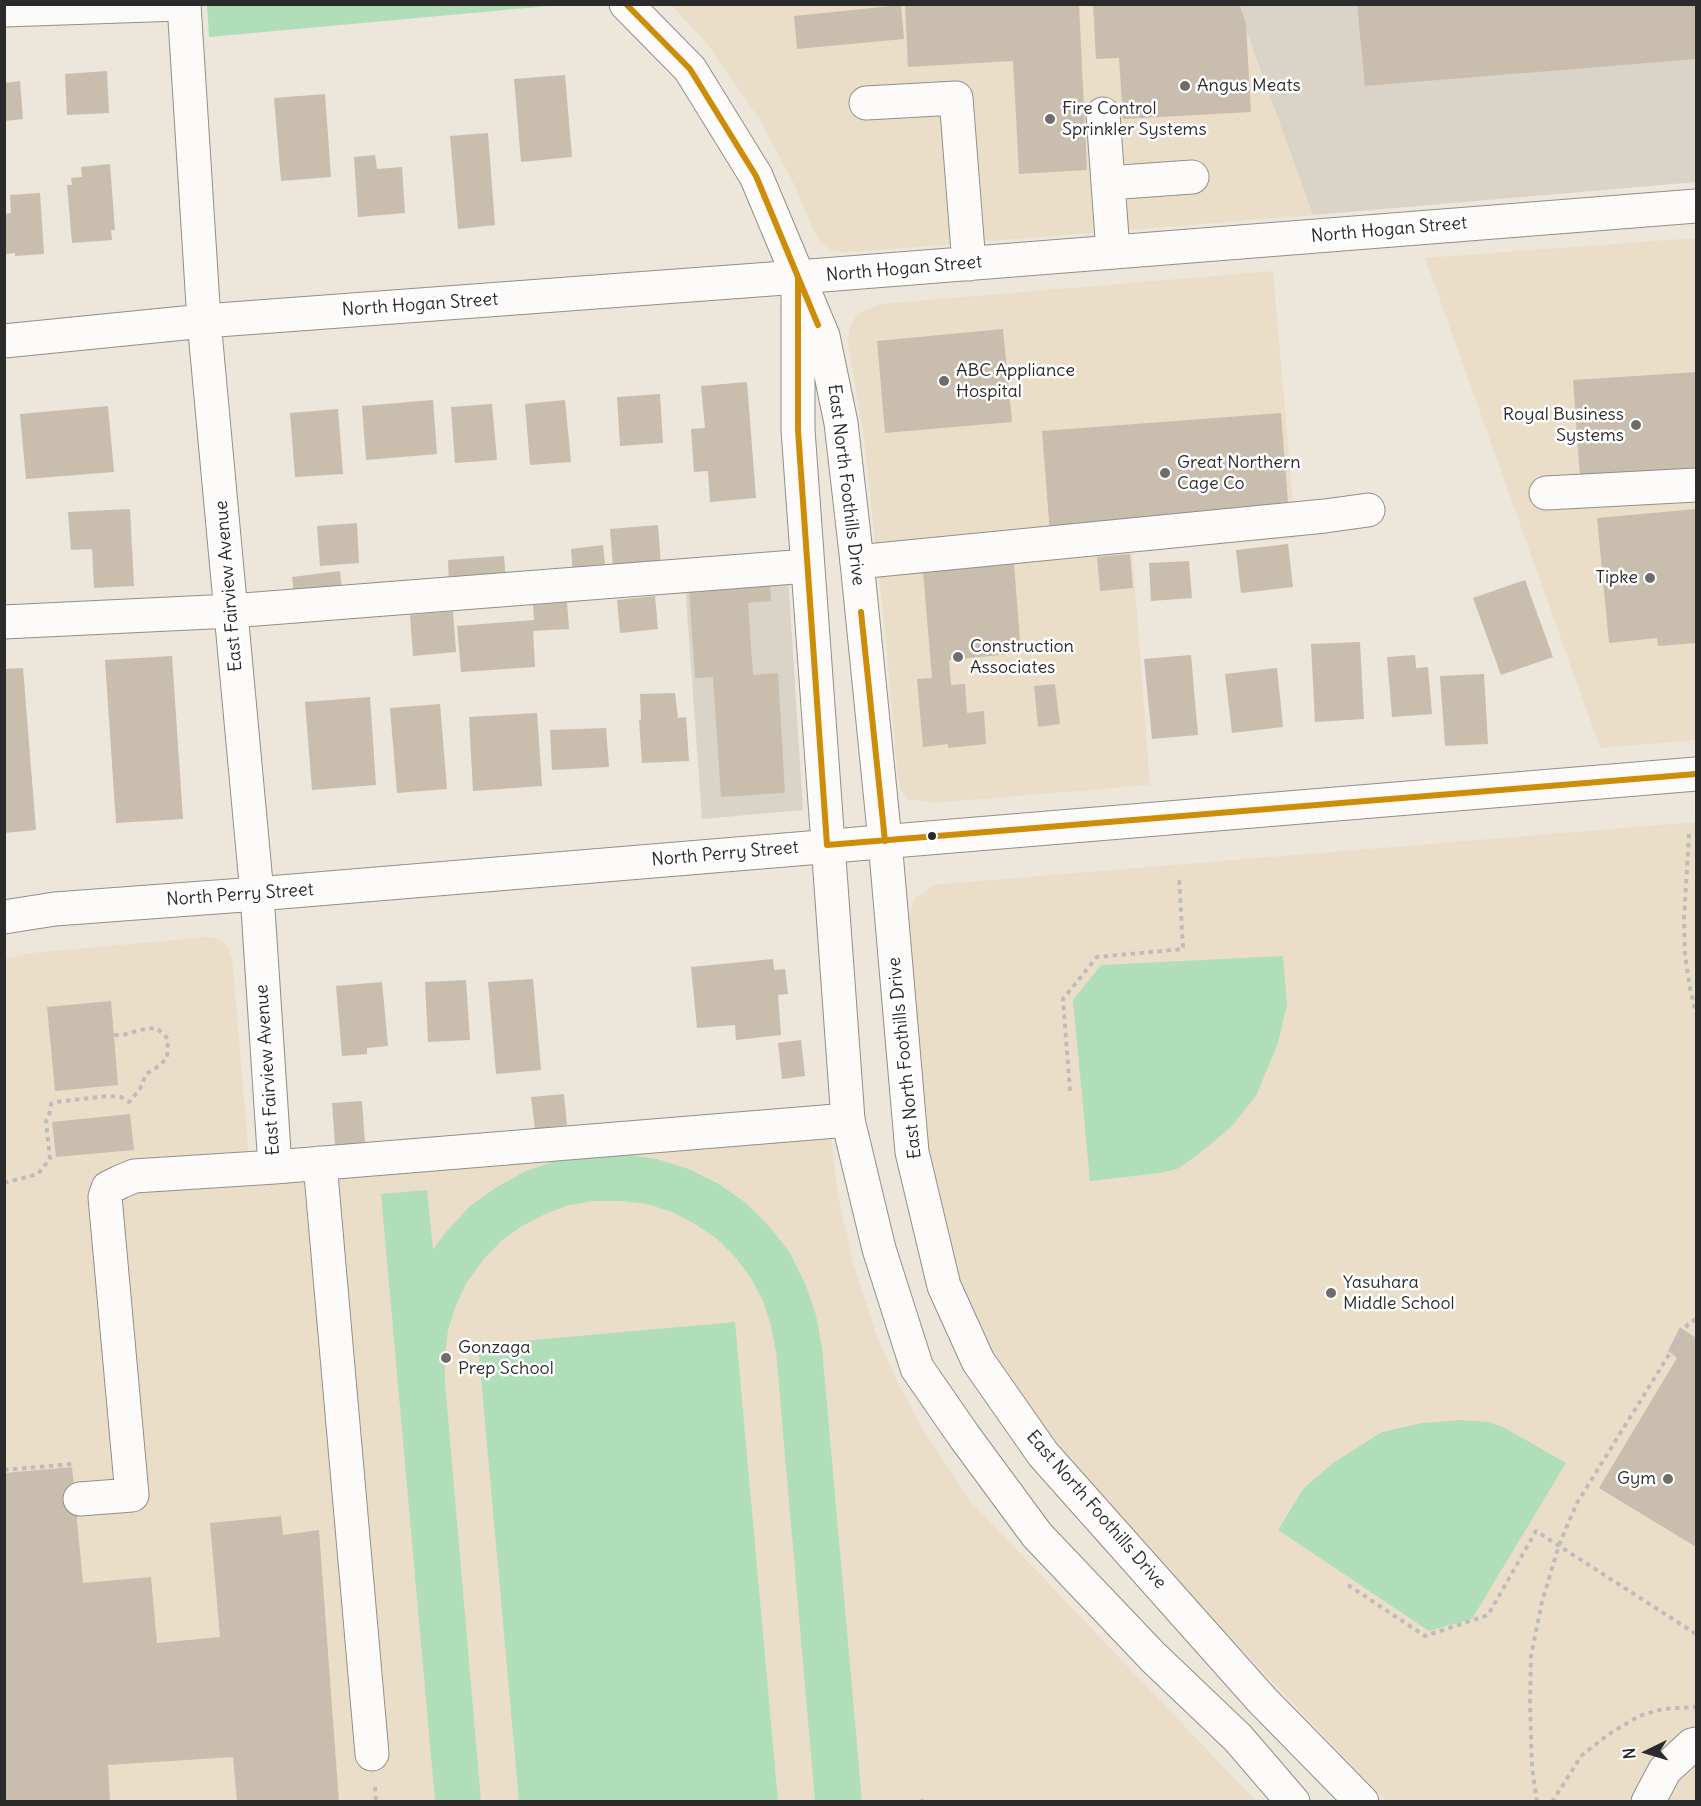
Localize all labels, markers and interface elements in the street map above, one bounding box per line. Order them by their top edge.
place label: Angus Meats [1197,75,1301,97]
marker: Angus Meats [1178,79,1192,93]
place label: Fire Control Sprinkler Systems [1062,98,1207,140]
marker: Fire Control Sprinkler Systems [1043,112,1057,126]
street label: North Hogan Street [1310,212,1468,248]
street label: North Hogan Street [825,251,983,287]
street label: North Hogan Street [341,289,499,321]
place label: ABC Appliance Hospital [956,360,1075,403]
marker: ABC Appliance Hospital [937,374,951,388]
street label: East North Foothills Drive [823,383,869,587]
place label: Royal Business Systems [1503,404,1624,446]
marker: Royal Business Systems [1629,418,1643,432]
place label: Great Northern Cage Co [1177,452,1301,494]
marker: Great Northern Cage Co [1158,466,1172,480]
street label: East Fairview Avenue [211,500,247,672]
place label: Tipke [1596,567,1638,589]
marker: Tipke [1643,571,1657,585]
place label: Construction Associates [970,636,1074,678]
marker: Construction Associates [951,650,965,664]
unlabelled marker [926,830,938,842]
street label: North Perry Street [651,837,799,871]
street label: North Perry Street [166,879,314,911]
street label: East North Foothills Drive [884,956,926,1160]
street label: East Fairview Avenue [251,984,285,1156]
place label: Yasuhara Middle School [1343,1272,1455,1314]
marker: Yasuhara Middle School [1324,1286,1338,1300]
place label: Gonzaga Prep School [458,1337,554,1380]
marker: Gonzaga Prep School [439,1351,453,1365]
street label: East North Foothills Drive [1021,1426,1171,1594]
place label: Gym [1617,1468,1656,1490]
marker: Gym [1661,1472,1675,1486]
north arrow [1617,1722,1677,1782]
text: N [1619,1747,1640,1760]

